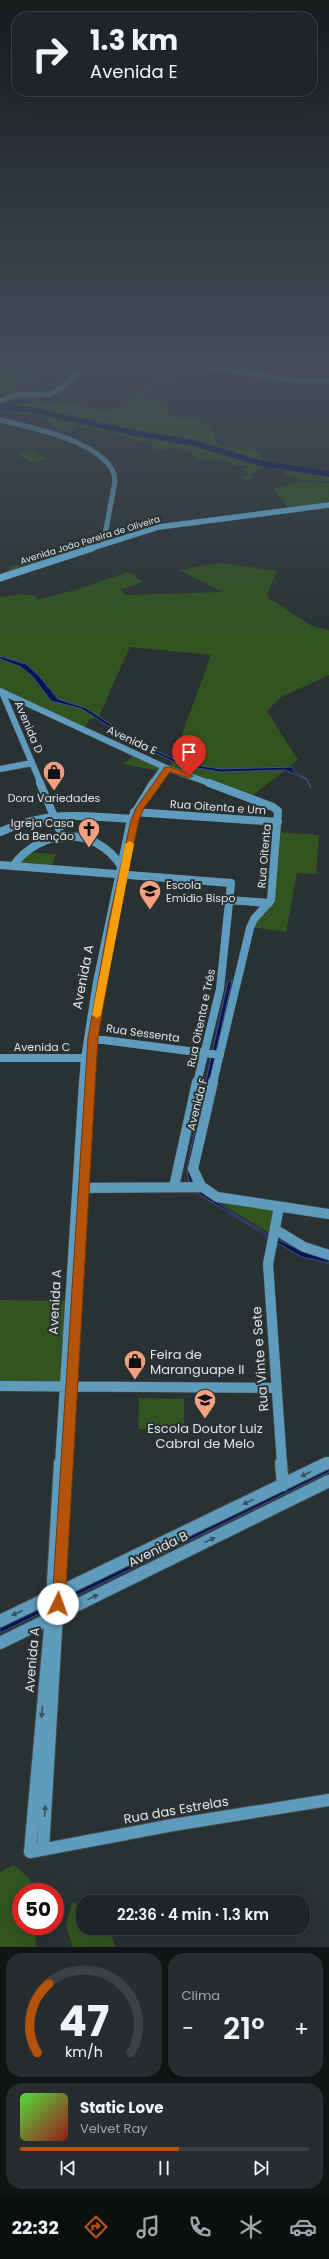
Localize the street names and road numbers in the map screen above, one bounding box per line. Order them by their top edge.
street label: Avenida João Pereira de Oliveira [19,513,161,567]
street label: Avenida D [11,698,47,756]
street label: Avenida E [104,721,160,759]
street label: Rua Oitenta e Um [169,796,267,818]
street label: Rua Oitenta [253,823,275,889]
street label: Avenida A [67,943,99,1011]
street label: Rua Oitenta e Três [183,967,219,1069]
street label: Rua Sessenta [105,1020,181,1046]
street label: Avenida C [14,1039,70,1055]
street label: Avenida F [183,1076,211,1132]
street label: Avenida A [44,1269,66,1335]
street label: Rua Vinte e Sete [247,1306,273,1412]
street label: Avenida B [125,1526,191,1572]
street label: Avenida A [20,1626,44,1693]
street label: Rua das Estrelas [122,1791,230,1829]

